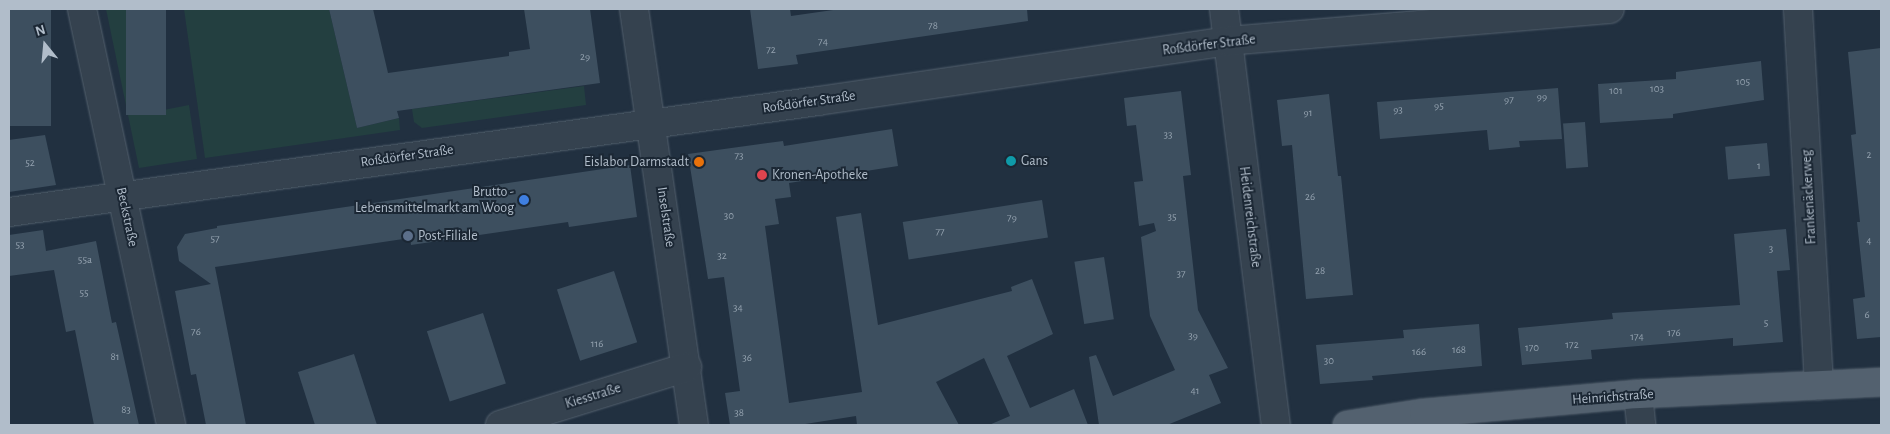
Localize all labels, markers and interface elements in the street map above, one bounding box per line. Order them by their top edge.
house number: 78 [928,19,938,33]
north arrow [20,20,70,70]
text: N [34,23,47,39]
street label: Roßdörfer Straße [1161,31,1257,59]
house number: 74 [818,35,828,49]
house number: 72 [766,43,776,57]
house number: 29 [580,50,590,64]
house number: 105 [1736,75,1750,89]
house number: 103 [1650,82,1664,96]
house number: 101 [1609,84,1623,98]
street label: Roßdörfer Straße [761,87,857,117]
house number: 99 [1537,90,1547,104]
house number: 97 [1504,93,1514,107]
house number: 95 [1434,99,1444,113]
house number: 93 [1393,103,1403,117]
house number: 91 [1304,106,1312,120]
house number: 33 [1163,128,1173,142]
street label: Roßdörfer Straße [359,141,455,171]
house number: 2 [1866,148,1872,162]
house number: 73 [734,149,744,163]
street label: Frankenäckerweg [1798,149,1820,245]
place label: Gans [1021,153,1048,169]
place label: Eislabor Darmstadt [584,154,689,170]
marker: Gans [1005,155,1017,167]
house number: 52 [25,156,35,170]
marker: Eislabor Darmstadt [693,156,705,168]
house number: 1 [1757,159,1761,173]
street label: Heidenreichstraße [1235,166,1265,268]
place label: Kronen-Apotheke [772,167,868,183]
marker: Kronen-Apotheke [756,169,768,181]
place label: Brutto - Lebensmittelmarkt am Woog [355,184,514,216]
street label: Beckstraße [113,186,141,248]
street label: Inselstraße [653,186,679,248]
house number: 26 [1305,190,1315,204]
marker: Brutto - Lebensmittelmarkt am Woog [518,194,530,206]
house number: 30 [724,209,734,223]
house number: 35 [1167,210,1177,224]
house number: 79 [1007,211,1017,225]
house number: 77 [935,225,945,239]
place label: Post-Filiale [418,228,478,244]
marker: Post-Filiale [402,230,414,242]
house number: 57 [210,232,220,246]
house number: 4 [1866,234,1872,248]
house number: 53 [15,238,25,252]
house number: 3 [1769,242,1773,256]
house number: 32 [717,249,727,263]
house number: 55a [78,253,92,267]
house number: 28 [1315,264,1325,278]
house number: 37 [1176,267,1186,281]
house number: 55 [79,286,89,300]
house number: 34 [733,301,743,315]
house number: 6 [1864,308,1870,322]
house number: 5 [1764,316,1768,330]
house number: 76 [191,325,201,339]
house number: 176 [1667,326,1681,340]
house number: 39 [1188,329,1198,343]
house number: 174 [1630,330,1644,344]
house number: 116 [591,337,603,351]
house number: 172 [1565,338,1579,352]
house number: 170 [1525,341,1539,355]
house number: 168 [1452,343,1466,357]
house number: 166 [1412,345,1426,359]
house number: 81 [111,350,119,364]
house number: 36 [742,351,752,365]
house number: 30 [1324,354,1334,368]
street label: Kiesstraße [563,380,623,412]
house number: 41 [1190,384,1200,398]
street label: Heinrichstraße [1572,386,1654,408]
house number: 83 [121,403,131,417]
house number: 38 [734,406,744,420]

